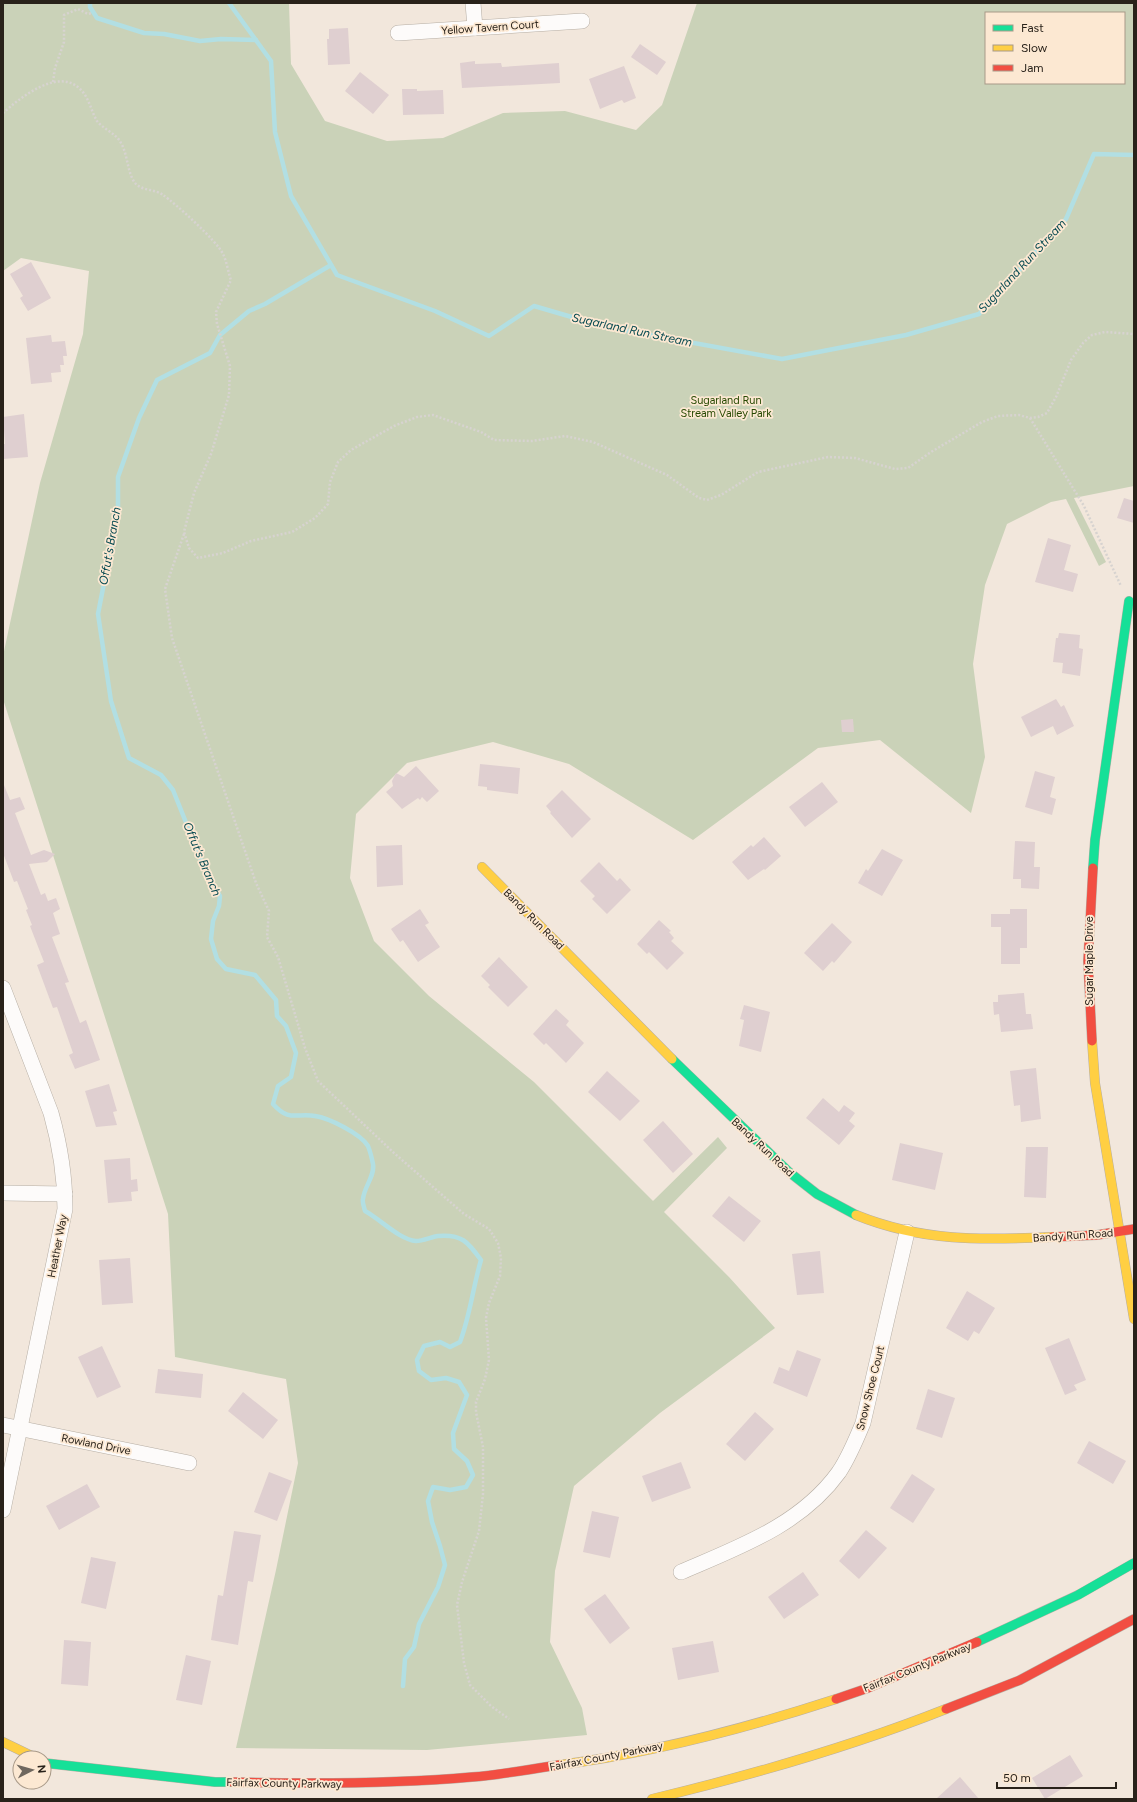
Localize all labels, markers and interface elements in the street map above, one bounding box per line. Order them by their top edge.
legend [985,12,1125,84]
street label: Yellow Tavern Court [441,18,539,37]
text: Fast [1021,21,1044,35]
text: Slow [1021,41,1048,55]
text: Jam [1021,61,1044,75]
water label: Sugarland Run Stream [975,216,1069,316]
water label: Sugarland Run Stream [571,310,693,350]
park label: Sugarland Run Stream Valley Park [680,394,772,420]
water label: Offut's Branch [96,506,124,586]
water label: Offut's Branch [180,820,224,898]
street label: Bandy Run Road [501,886,567,952]
street label: Sugar Maple Drive [1083,916,1096,1006]
street label: Bandy Run Road [729,1115,797,1180]
street label: Heather Way [45,1213,70,1279]
street label: Bandy Run Road [1032,1226,1114,1245]
street label: Snow Shoe Court [854,1344,887,1432]
street label: Rowland Drive [60,1431,132,1458]
street label: Fairfax County Parkway [861,1640,973,1695]
street label: Fairfax County Parkway [548,1739,664,1774]
north arrow [12,1750,52,1790]
text: N [35,1764,48,1774]
scale bar [997,1764,1116,1790]
text: 50 m [1003,1771,1031,1785]
street label: Fairfax County Parkway [226,1776,342,1791]

